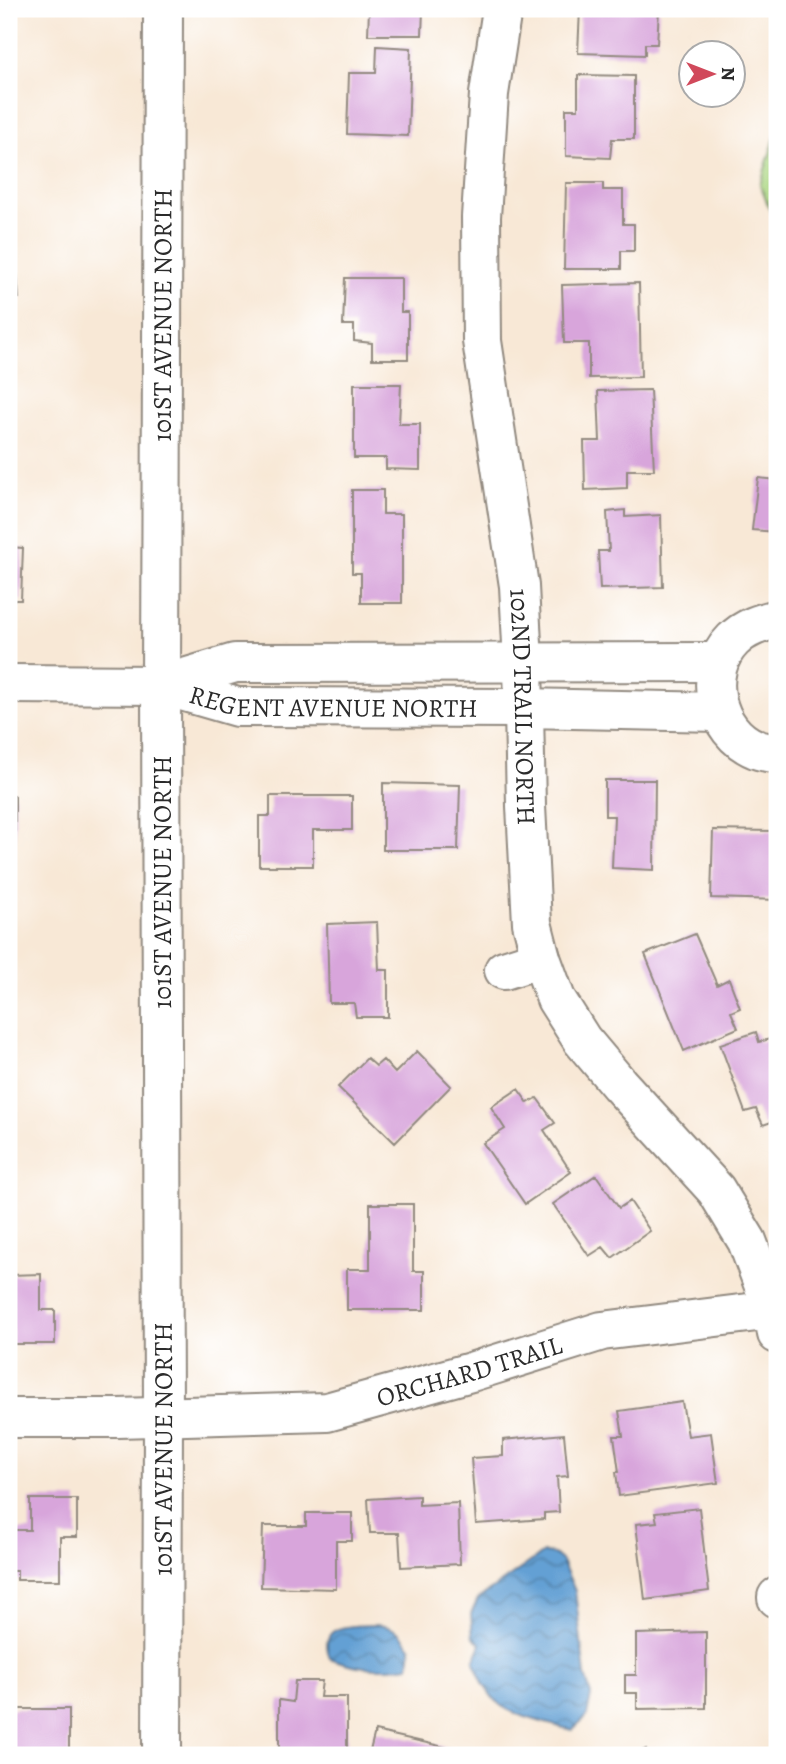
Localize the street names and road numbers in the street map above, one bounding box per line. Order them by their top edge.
street label: 101ST AVENUE NORTH [144,188,180,442]
street label: 102ND TRAIL NORTH [502,588,544,826]
street label: REGENT AVENUE NORTH [185,677,478,725]
street label: 101ST AVENUE NORTH [145,755,180,1009]
street label: 101ST AVENUE NORTH [145,1322,181,1576]
street label: ORCHARD TRAIL [373,1327,567,1415]

